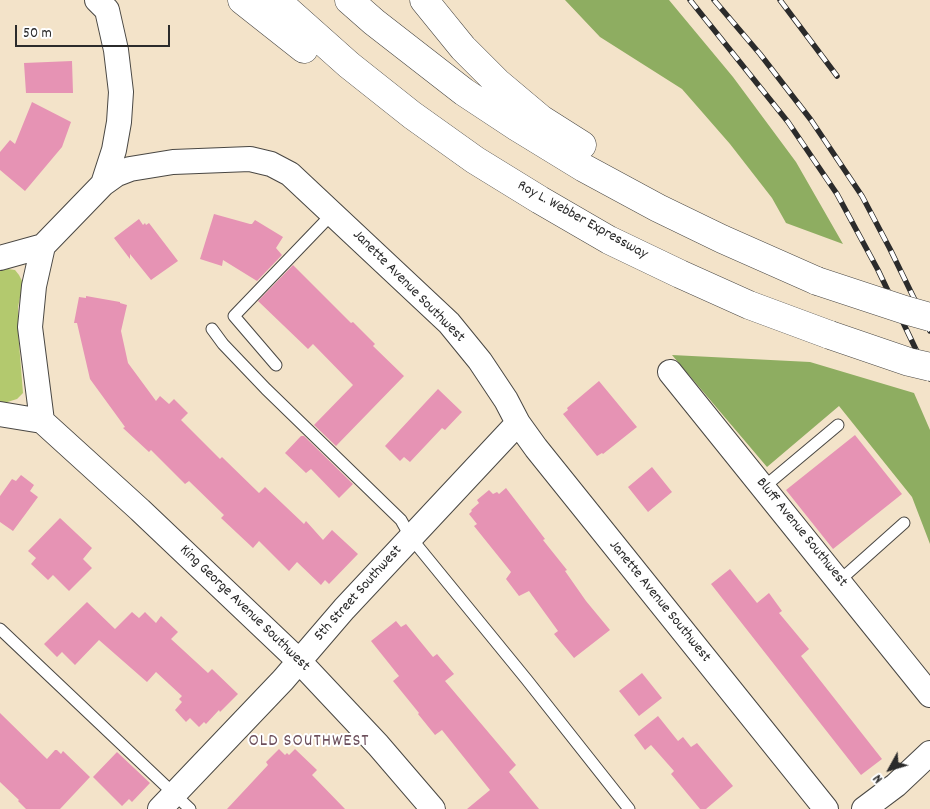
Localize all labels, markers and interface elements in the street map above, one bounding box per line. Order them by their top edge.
scale bar [18,15,172,47]
text: 50 m [23,23,52,45]
street label: Roy L. Webber Expressway [514,178,650,264]
street label: Janette Avenue Southwest [348,227,468,347]
street label: Bluff Avenue Southwest [751,475,851,591]
street label: Janette Avenue Southwest [604,537,714,667]
street label: King George Avenue Southwest [175,542,313,676]
street label: 5th Street Southwest [311,542,407,646]
district label: OLD SOUTHWEST [247,732,371,754]
north arrow [865,744,915,794]
text: N [868,769,888,787]

